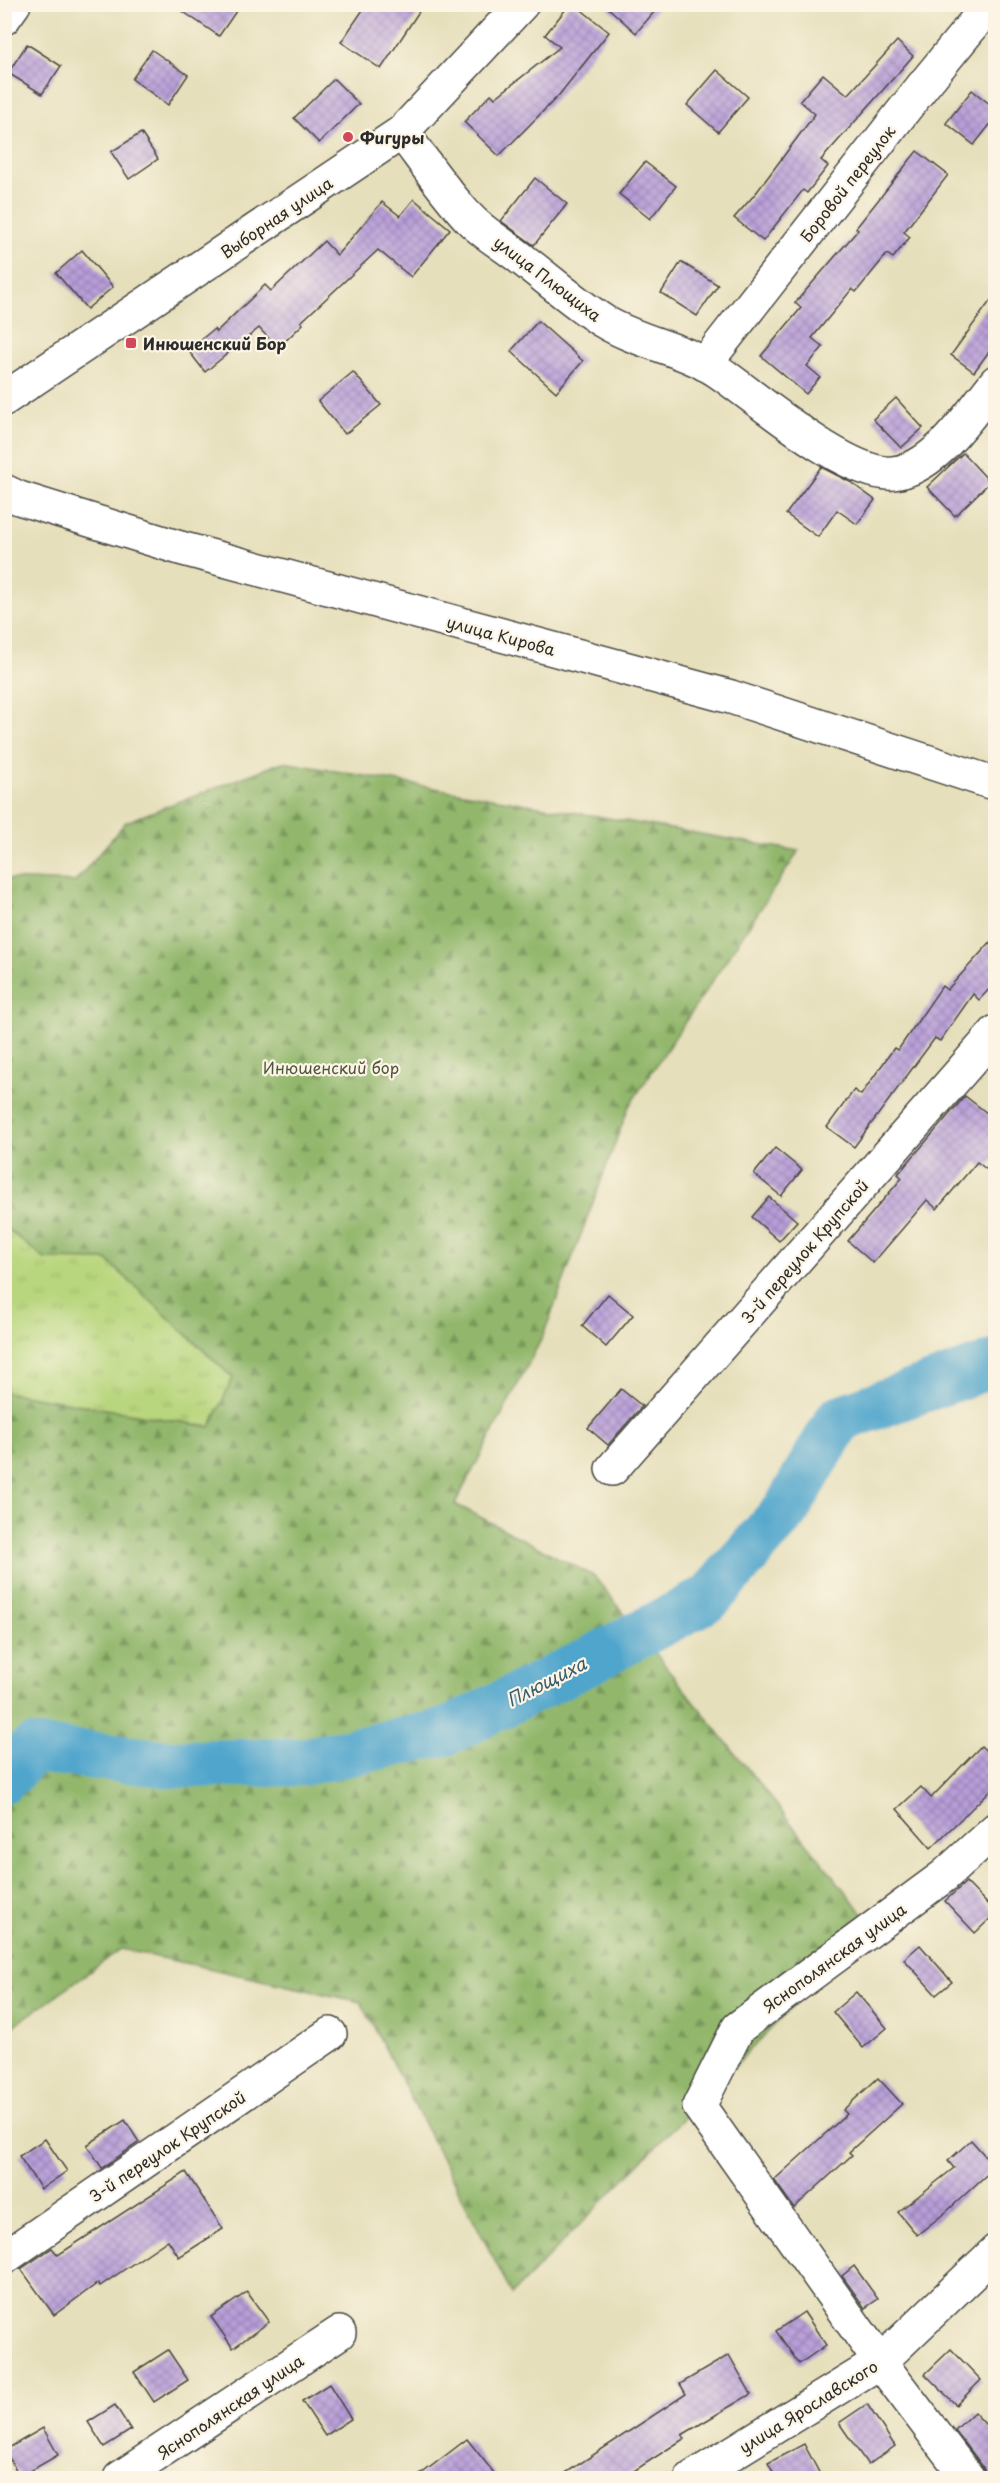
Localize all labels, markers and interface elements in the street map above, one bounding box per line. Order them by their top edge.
street label: Боровой переулок [794,119,901,247]
place label: Фигуры [360,125,424,149]
marker: Фигуры [341,130,355,144]
street label: Выборная улица [215,170,337,264]
street label: улица Плющиха [489,230,607,326]
place label: Инюшенский Бор [143,331,286,355]
marker: Инюшенский Бор [124,336,138,350]
street label: улица Кирова [444,609,558,661]
park label: Инюшенский бор [263,1055,399,1079]
street label: 3-й переулок Крупской [735,1174,873,1328]
water label: Плющиха [501,1649,591,1713]
street label: Яснополянская улица [757,1897,911,2017]
street label: 3-й переулок Крупской [84,2085,250,2207]
street label: Яснополянская улица [152,2348,308,2464]
street label: улица Ярославского [734,2354,882,2458]

